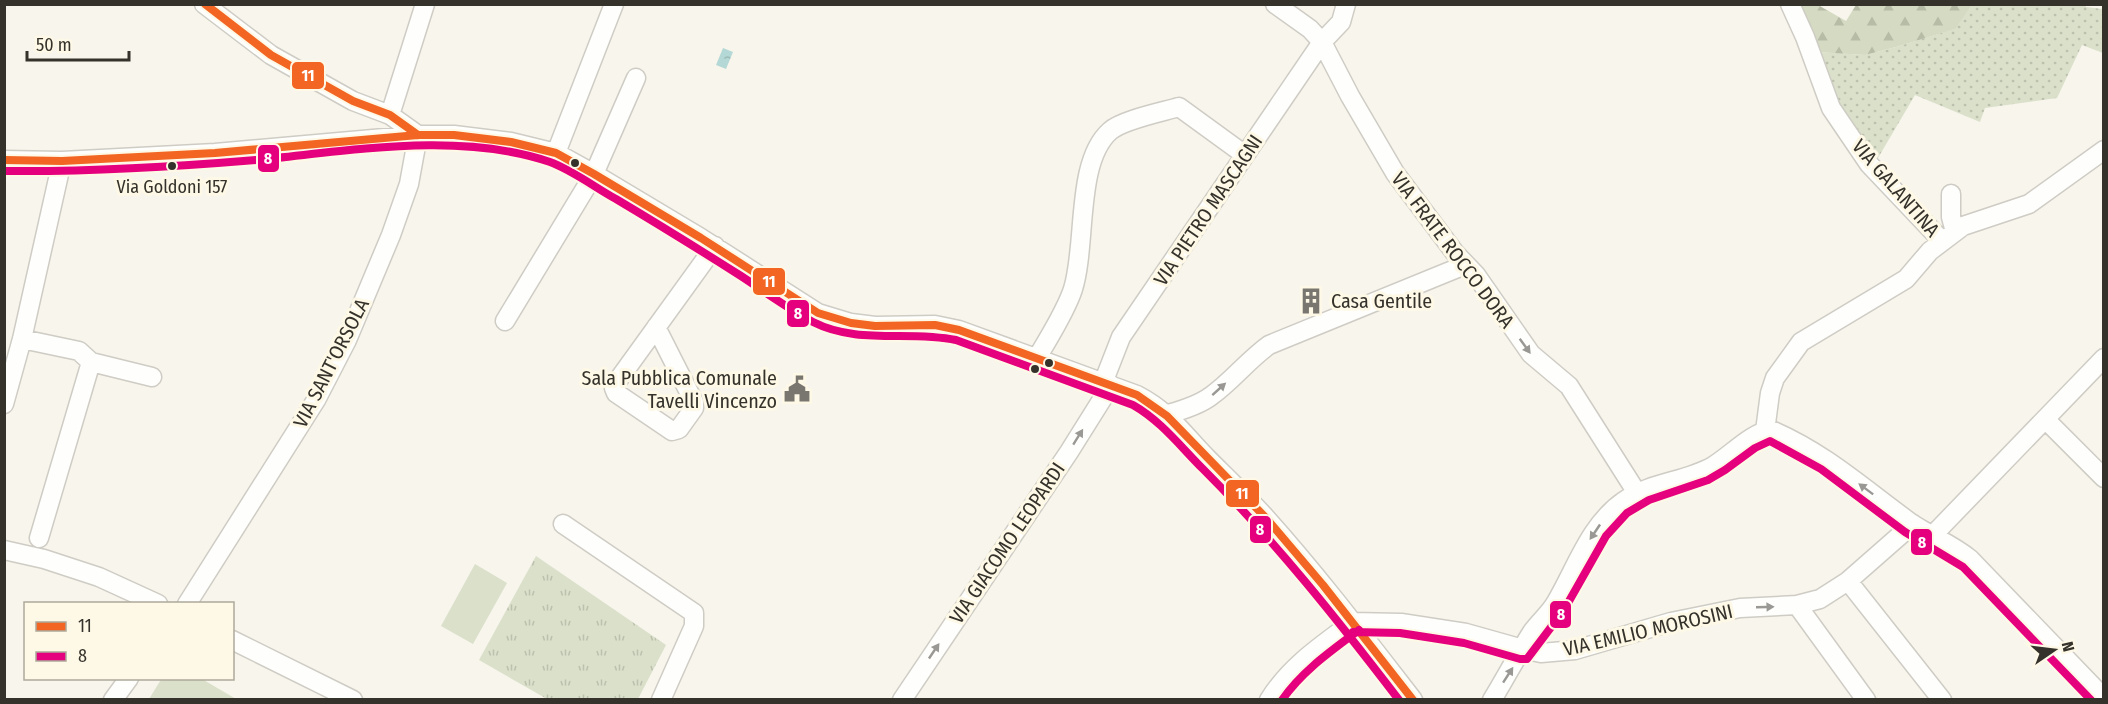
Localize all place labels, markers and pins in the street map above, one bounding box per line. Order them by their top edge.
unlabelled marker [569,157,581,169]
marker: Via Goldoni 157 [166,160,178,172]
place label: Via Goldoni 157 [117,176,227,198]
building icon: Casa Gentile [1296,286,1326,316]
place label: Casa Gentile [1331,289,1432,313]
unlabelled marker [1043,357,1055,369]
unlabelled marker [1029,363,1041,375]
place label: Sala Pubblica Comunale Tavelli Vincenzo [582,366,777,413]
public building icon: Sala Pubblica Comunale Tavelli Vincenzo [782,374,812,404]

